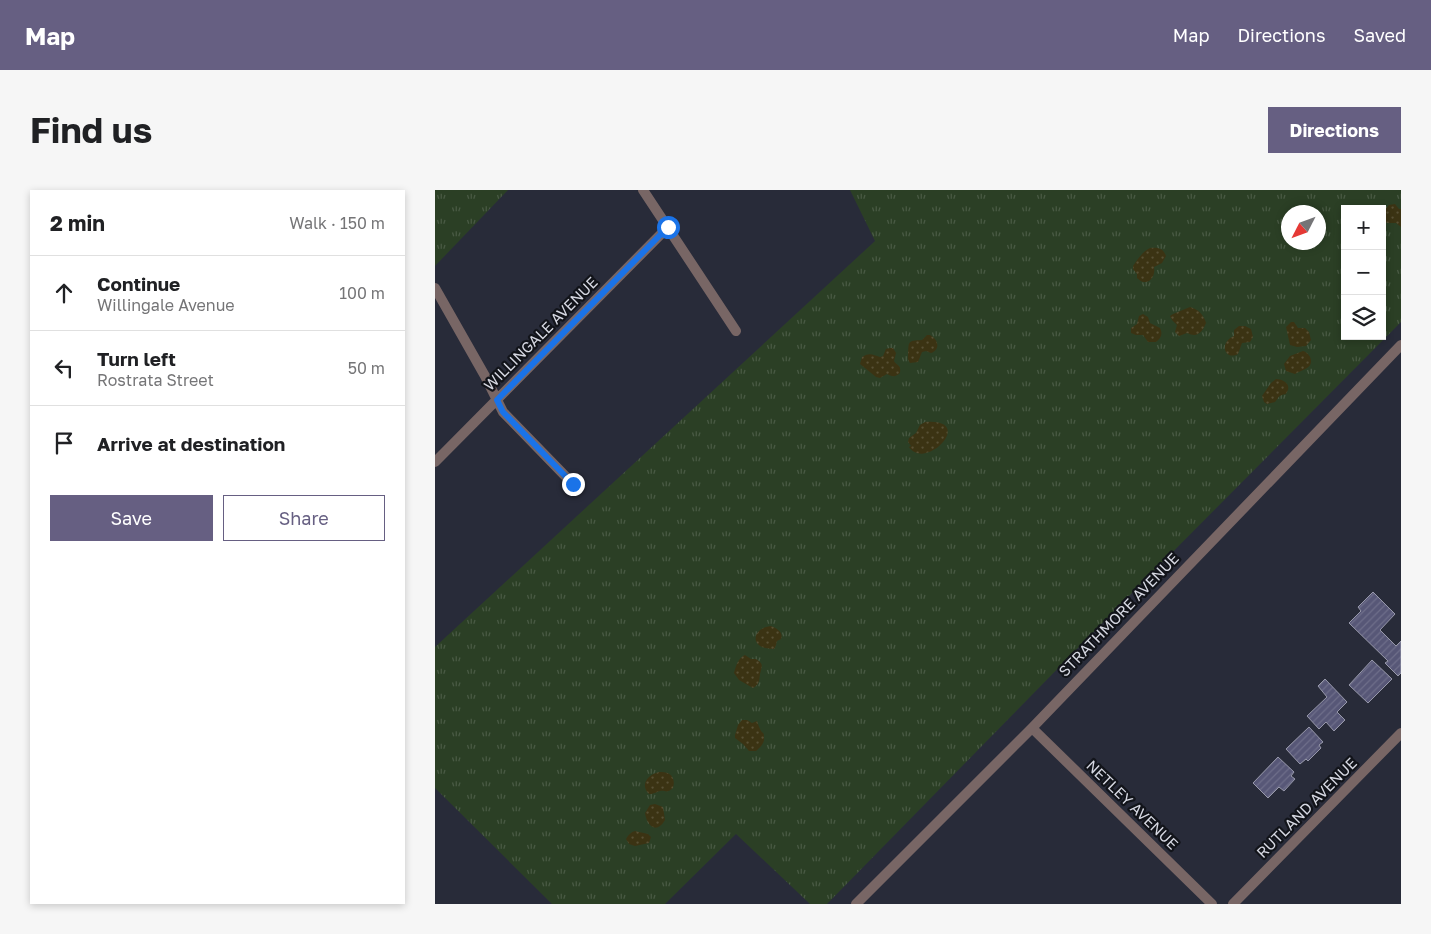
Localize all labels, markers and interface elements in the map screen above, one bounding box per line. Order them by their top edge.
text: Map [25,21,75,50]
text: Map [1173,24,1209,46]
text: Directions [1237,24,1325,46]
text: Saved [1353,24,1406,46]
button: Directions [1268,107,1401,153]
text: Find us [30,109,152,151]
north arrow [1281,205,1326,250]
map controls [1341,205,1386,340]
button: + [1341,205,1386,250]
text: 2 min [50,210,105,236]
text: Walk · 150 m [289,213,385,233]
route start [657,216,680,239]
button: − [1341,250,1386,295]
text: Continue [97,272,180,295]
street label: WILLINGALE AVENUE [480,273,601,394]
icon: ahead [50,279,78,307]
text: 100 m [339,283,385,303]
text: Willingale Avenue [97,295,235,315]
button: layers [1341,295,1386,340]
text: Turn left [97,347,176,370]
icon: left [50,354,78,382]
text: 50 m [348,358,385,378]
text: Rostrata Street [97,370,214,390]
icon: arrive [50,429,78,457]
text: Arrive at destination [97,432,285,455]
route end [562,473,585,496]
button: Save [50,495,213,541]
button: Share [223,495,385,541]
street label: STRATHMORE AVENUE [1054,549,1182,680]
street label: RUTLAND AVENUE [1252,753,1360,861]
street label: NETLEY AVENUE [1083,756,1182,853]

